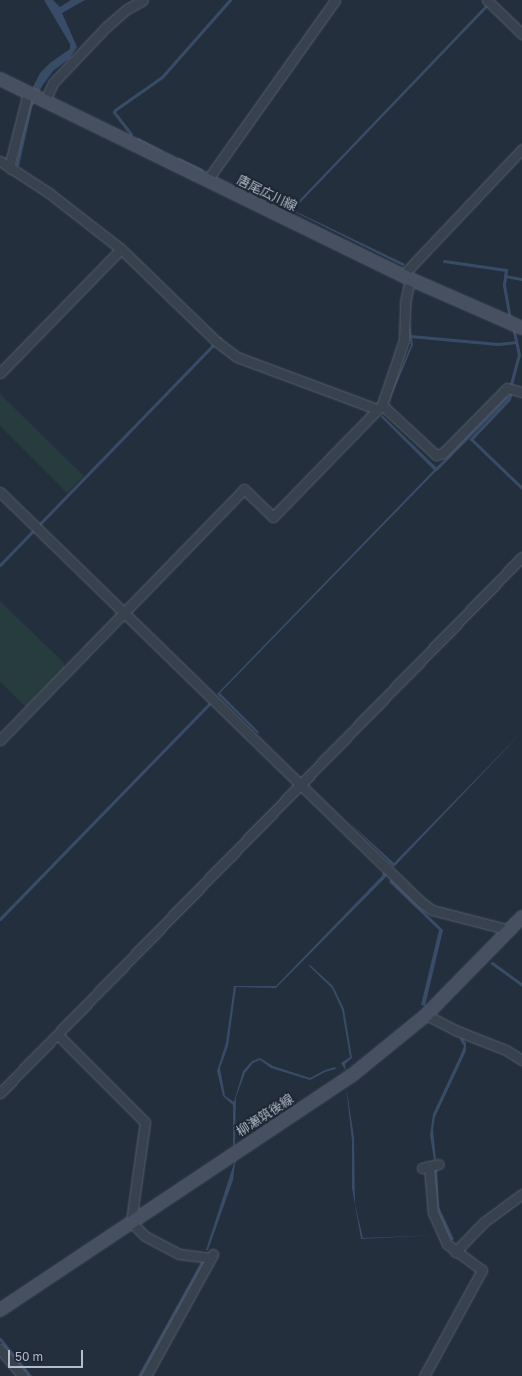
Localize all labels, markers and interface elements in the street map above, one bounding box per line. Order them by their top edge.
street label: 唐尾広川線 [234,172,300,214]
street label: 柳瀬筑後線 [233,1091,297,1139]
scale bar [10,1342,85,1368]
text: 50 m [15,1349,43,1364]

